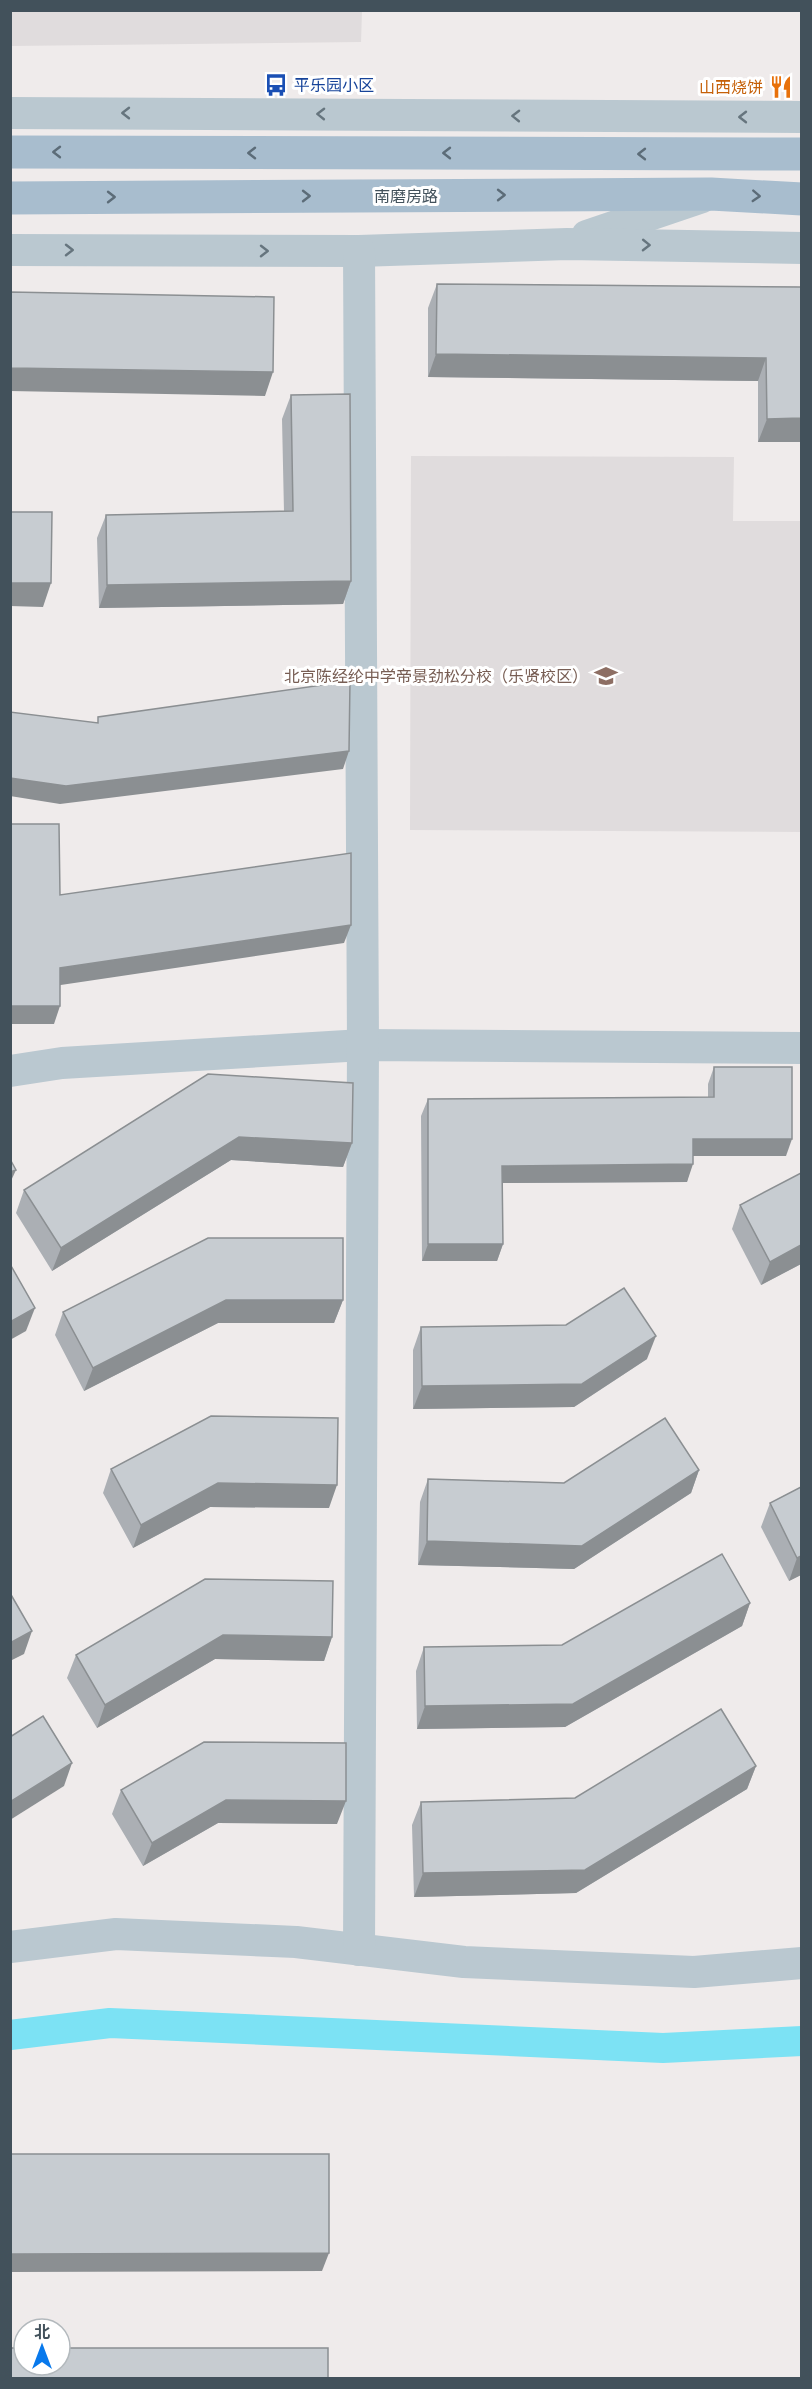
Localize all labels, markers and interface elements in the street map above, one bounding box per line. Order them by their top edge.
bus stop icon: 平乐园小区 [263,72,289,98]
restaurant icon: 山西烧饼 [768,74,794,100]
place label: 平乐园小区 [294,76,374,94]
place label: 山西烧饼 [699,78,763,96]
one-way arrow [122,107,131,119]
one-way arrow [317,108,326,120]
one-way arrow [512,110,521,122]
one-way arrow [739,111,748,123]
one-way arrow [53,146,62,158]
one-way arrow [248,146,257,159]
one-way arrow [443,147,452,159]
one-way arrow [638,148,647,160]
street label: 南磨房路 [374,187,438,205]
one-way arrow [496,189,505,201]
one-way arrow [301,190,310,202]
one-way arrow [752,190,761,203]
one-way arrow [106,191,115,203]
one-way arrow [642,239,651,251]
one-way arrow [64,244,73,256]
one-way arrow [259,245,268,257]
school or university icon: 北京陈经纶中学帝景劲松分校（乐贤校区） [593,663,619,689]
place label: 北京陈经纶中学帝景劲松分校（乐贤校区） [284,667,588,685]
north arrow [12,2317,72,2377]
text: 北 [34,2323,50,2341]

